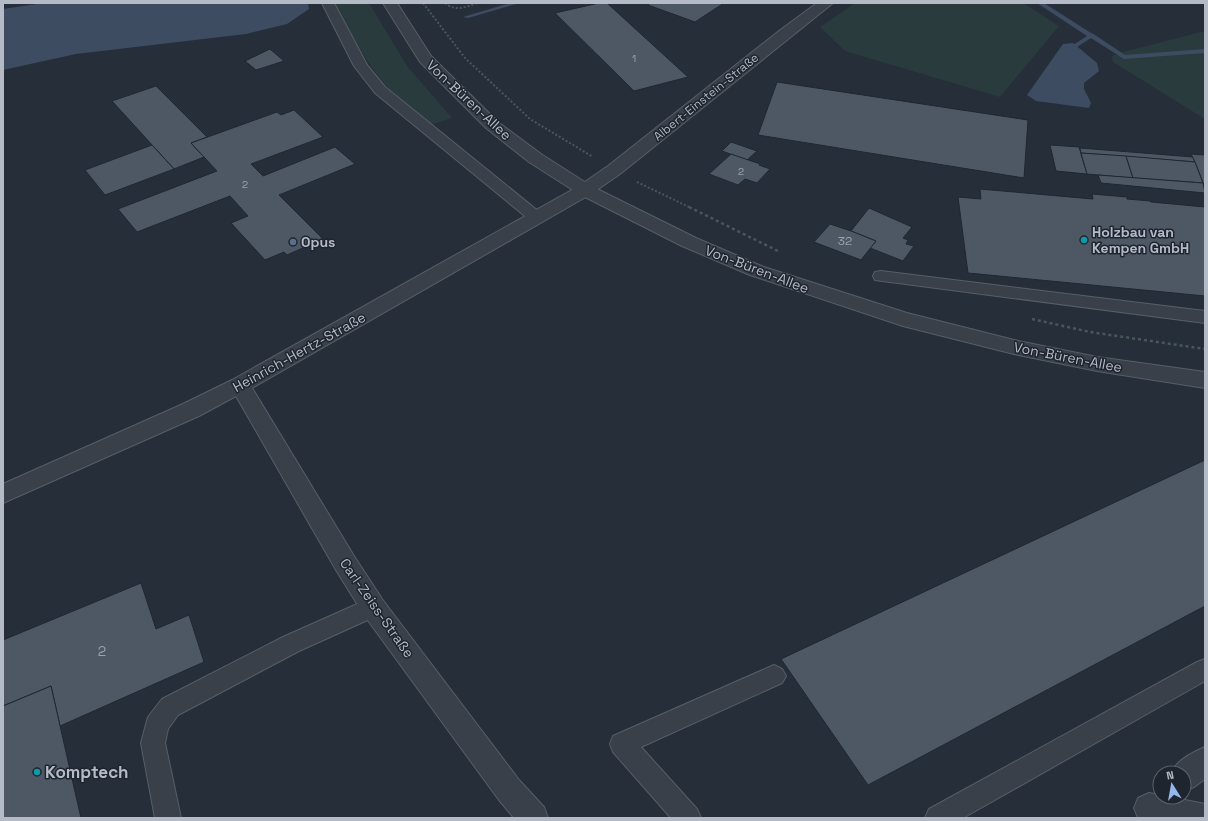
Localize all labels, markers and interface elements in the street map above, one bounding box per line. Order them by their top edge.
street label: Albert-Einstein-Straße [650,50,762,144]
house number: 1 [632,52,636,65]
street label: Von-Büren-Allee [423,56,515,144]
house number: 2 [738,165,744,178]
house number: 2 [242,178,248,191]
place label: Holzbau van Kempen GmbH [1092,223,1189,257]
place label: Opus [301,233,335,251]
house number: 32 [838,233,852,249]
marker: Holzbau van Kempen GmbH [1079,235,1089,245]
marker: Opus [288,237,298,247]
street label: Von-Büren-Allee [702,241,812,297]
street label: Heinrich-Hertz-Straße [229,308,369,396]
street label: Von-Büren-Allee [1012,338,1124,376]
street label: Carl-Zeiss-Straße [336,555,418,661]
house number: 2 [98,642,106,660]
place label: Komptech [45,761,129,783]
north arrow [1152,765,1192,805]
marker: Komptech [32,767,42,777]
text: N [1165,768,1175,783]

